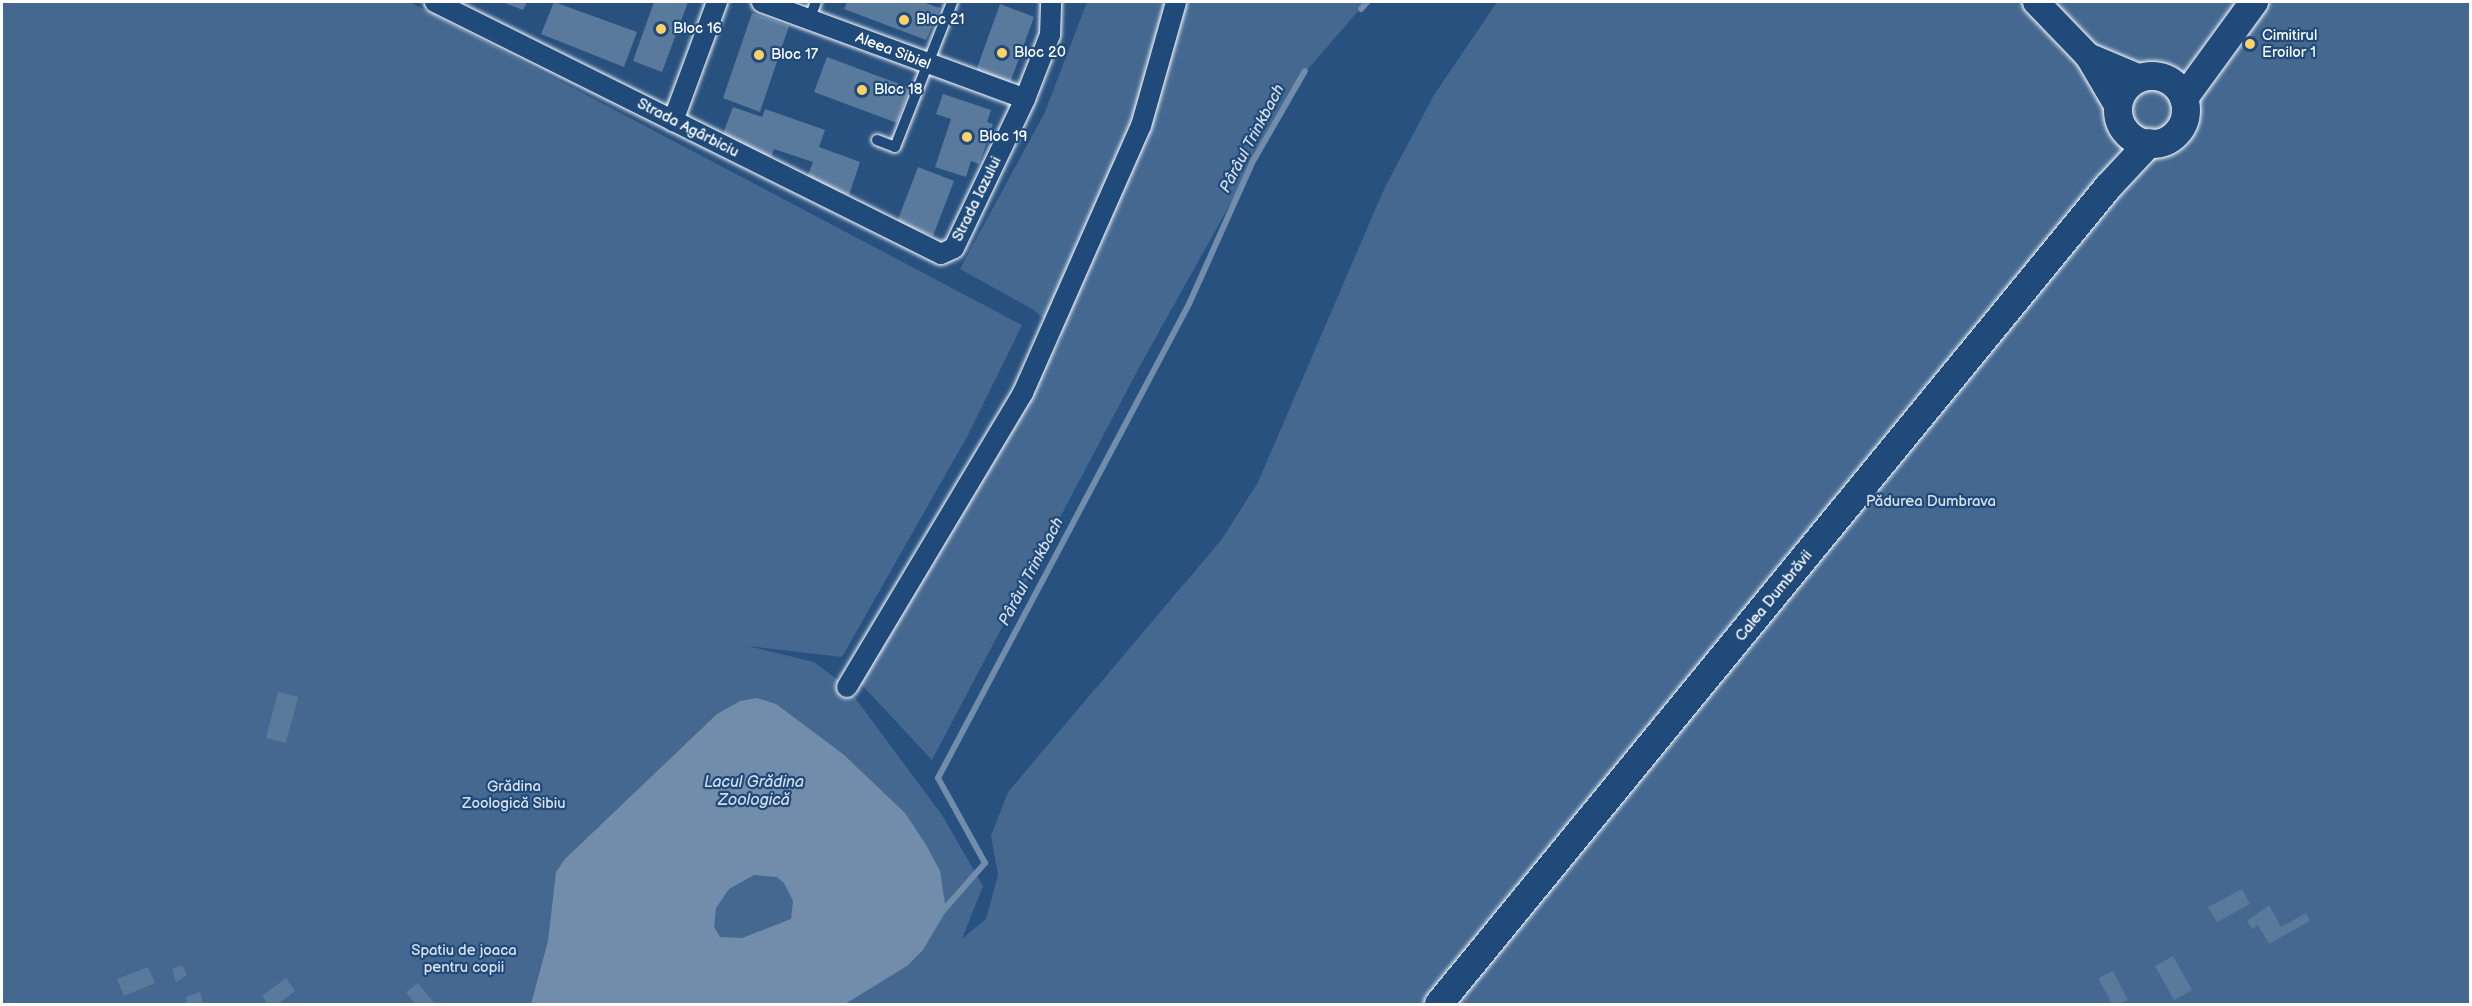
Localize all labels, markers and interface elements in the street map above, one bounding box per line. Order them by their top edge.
place label: Bloc 21 [916,11,964,29]
marker: Bloc 21 [897,13,911,27]
place label: Bloc 16 [673,20,722,38]
marker: Bloc 16 [654,22,668,36]
place label: Cimitirul Eroilor 1 [2262,26,2317,61]
street label: Aleea Sibiel [853,28,933,74]
marker: Cimitirul Eroilor 1 [2243,37,2257,51]
place label: Bloc 20 [1014,44,1066,62]
place label: Bloc 17 [771,46,818,64]
marker: Bloc 20 [995,46,1009,60]
marker: Bloc 17 [752,48,766,62]
place label: Bloc 18 [874,81,923,99]
water label: Pârâul Trinkbach [1216,81,1290,197]
marker: Bloc 18 [855,83,869,97]
street label: Strada Agârbiciu [634,95,742,161]
place label: Bloc 19 [979,128,1028,146]
marker: Bloc 19 [960,130,974,144]
street label: Strada Iazului [949,154,1005,244]
park label: Pădurea Dumbrava [1866,493,1996,511]
water label: Pârâul Trinkbach [995,514,1069,630]
street label: Calea Dumbrăvii [1732,547,1816,645]
water label: Lacul Grădina Zoologică [704,773,804,811]
park label: Grădina Zoologică Sibiu [462,777,566,812]
park label: Spatiu de joaca pentru copii [411,941,517,976]

